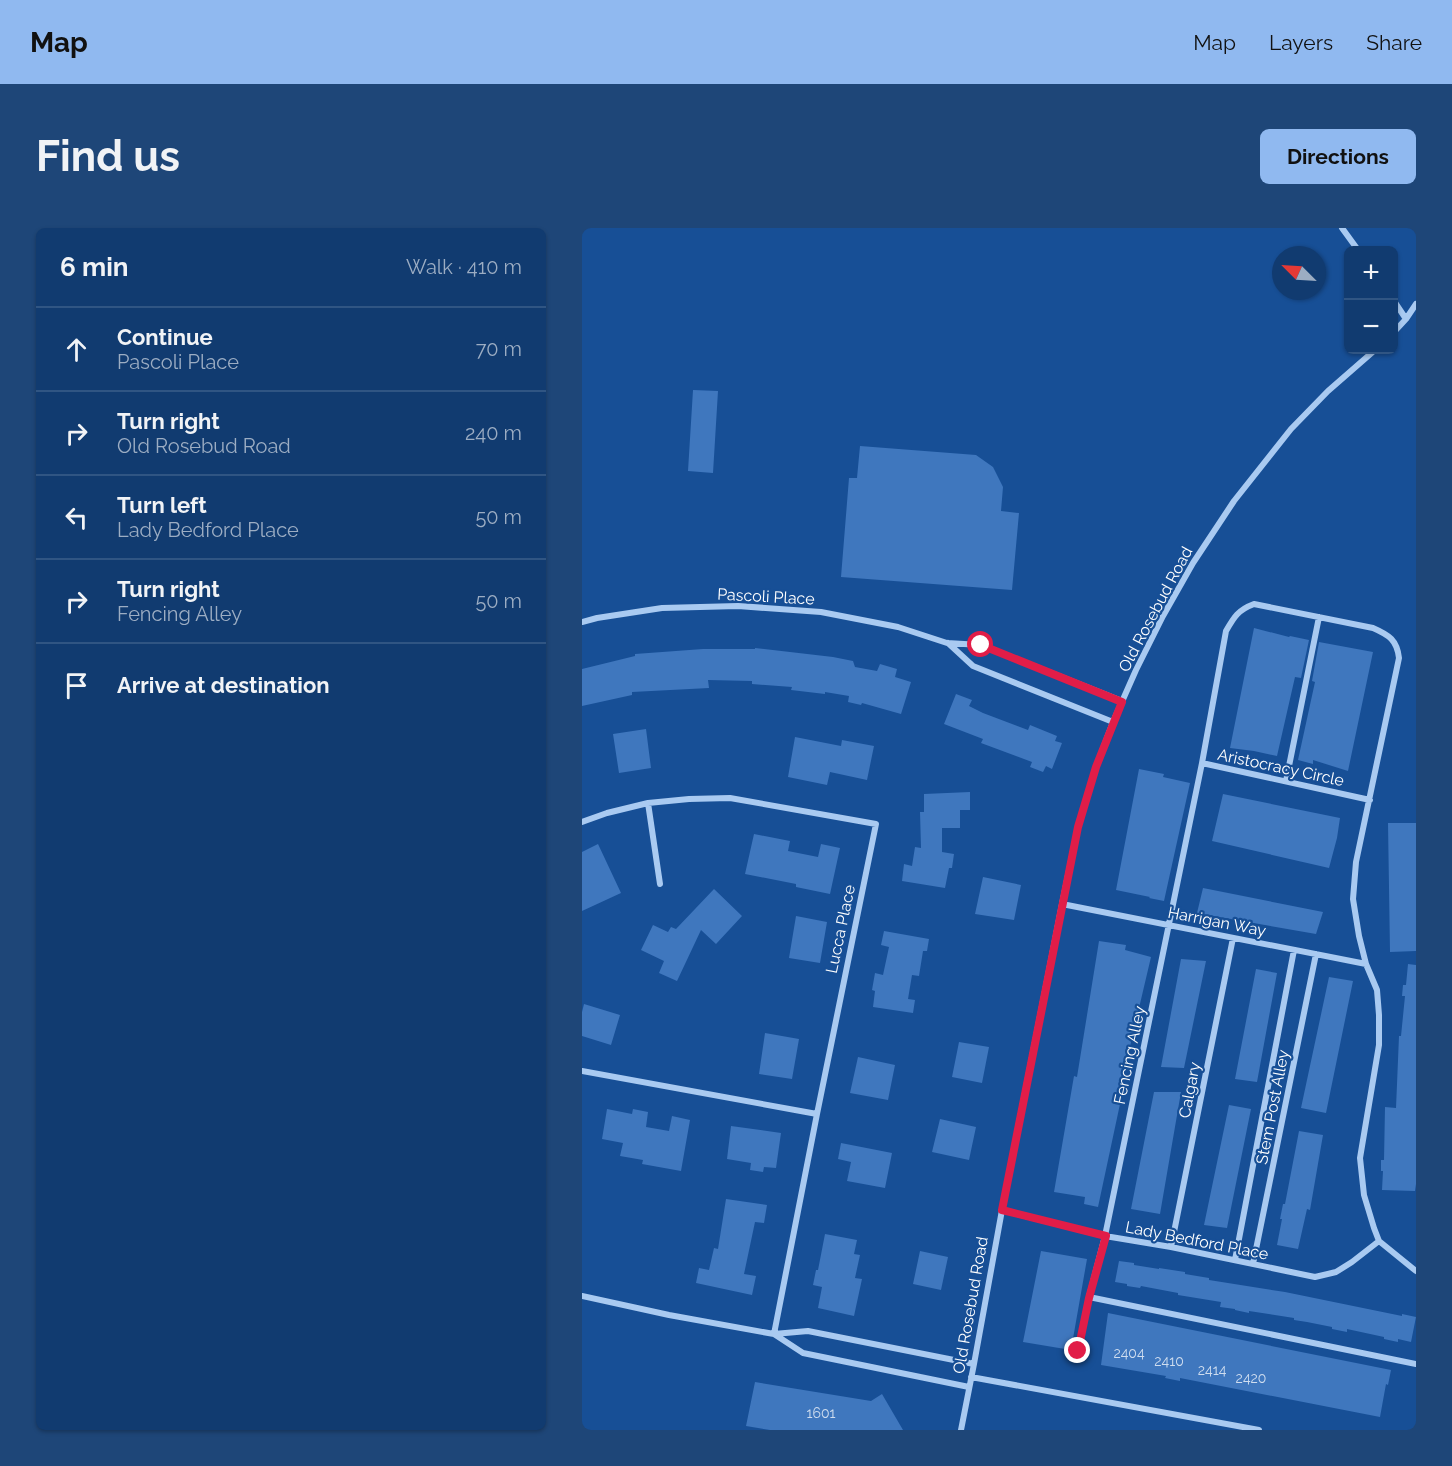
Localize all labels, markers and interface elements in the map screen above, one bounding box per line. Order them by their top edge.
text: Map [30,26,88,59]
text: Map [1193,30,1236,55]
text: Layers [1269,30,1333,55]
text: Share [1366,30,1422,55]
button: Directions [1260,129,1416,184]
text: Find us [36,132,180,181]
north arrow [1272,246,1326,300]
map controls [1344,246,1398,354]
button: + [1344,246,1398,300]
text: 6 min [60,252,129,282]
text: Walk · 410 m [406,255,522,279]
button: − [1344,300,1398,354]
text: Continue [117,324,213,350]
icon: ahead [60,333,93,366]
text: 70 m [476,337,522,361]
text: Pascoli Place [117,350,239,374]
text: Turn right [117,408,220,434]
icon: right [60,417,93,450]
text: 240 m [465,421,522,445]
text: Old Rosebud Road [117,434,291,458]
text: Turn left [117,492,207,518]
icon: left [60,501,93,534]
text: 50 m [475,505,522,529]
text: Lady Bedford Place [117,518,299,542]
street label: Old Rosebud Road [1114,543,1196,675]
text: Turn right [117,576,220,602]
street label: Pascoli Place [717,584,815,609]
icon: right [60,585,93,618]
text: 50 m [475,589,522,613]
text: Fencing Alley [117,602,242,626]
route start [967,631,993,657]
icon: arrive [60,669,93,702]
text: Arrive at destination [117,672,330,698]
street label: Aristocracy Circle [1216,745,1346,790]
street label: Lucca Place [822,883,859,975]
street label: Harrigan Way [1166,903,1268,940]
street label: Fencing Alley [1110,1004,1149,1106]
street label: Stem Post Alley [1252,1048,1293,1166]
street label: Calgary [1175,1060,1204,1120]
street label: Lady Bedford Place [1124,1217,1270,1264]
street label: Old Rosebud Road [949,1235,992,1375]
route end [1064,1337,1090,1363]
house number: 2404 [1113,1345,1145,1361]
house number: 2410 [1154,1353,1184,1369]
house number: 2414 [1198,1362,1227,1378]
house number: 2420 [1236,1370,1266,1386]
house number: 1601 [807,1405,836,1421]

